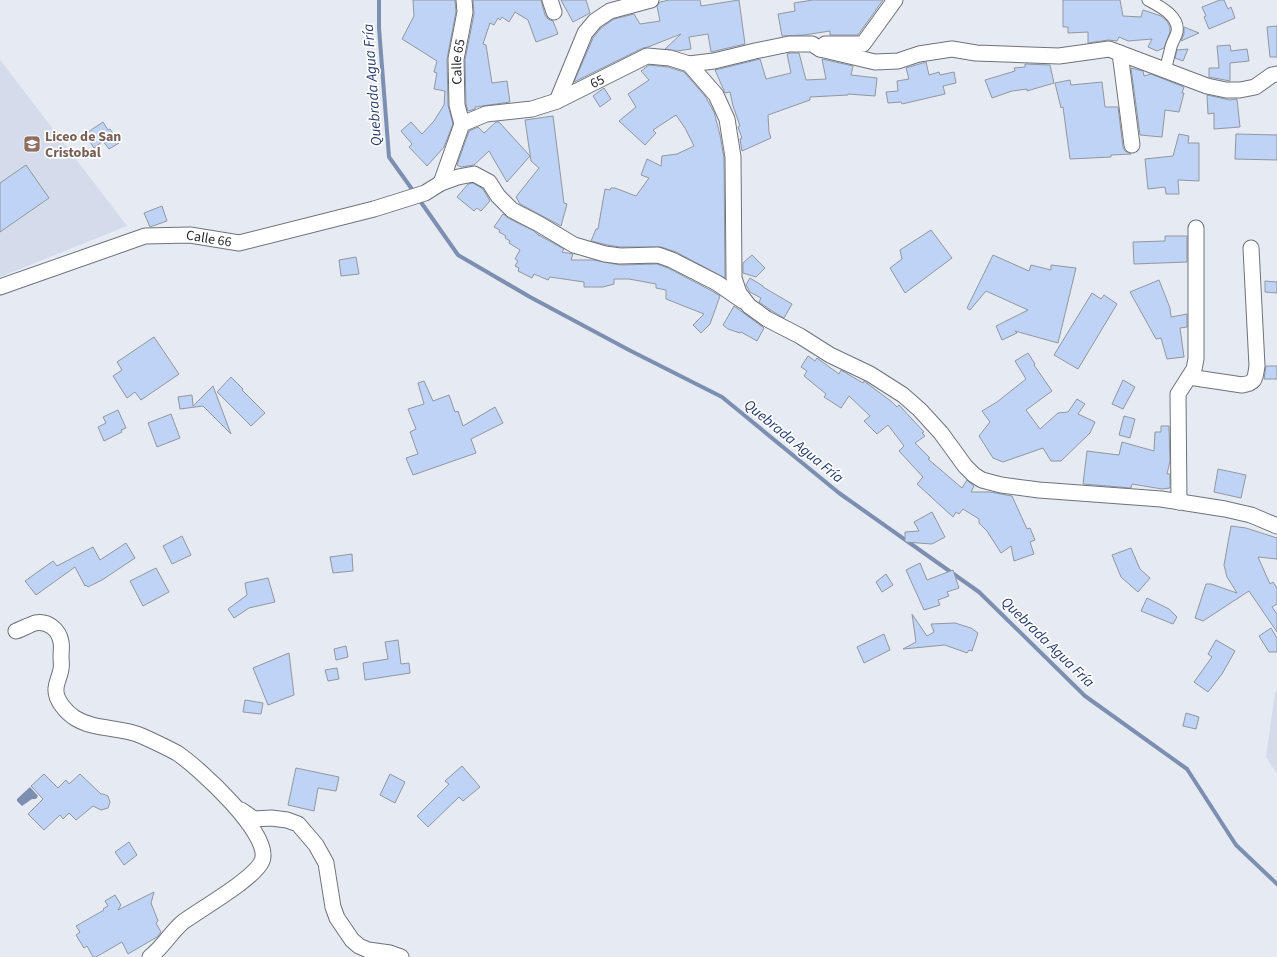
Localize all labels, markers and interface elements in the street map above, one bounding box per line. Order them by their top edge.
water label: Quebrada Agua Fría [358,23,387,147]
street label: Calle 65 [447,37,471,85]
street label: 65 [587,70,608,94]
place label: Liceo de San Cristobal [45,127,121,163]
school or university icon: Liceo de San Cristobal [22,134,42,154]
street label: Calle 66 [185,226,233,253]
water label: Quebrada Agua Fría [739,395,848,488]
water label: Quebrada Agua Fría [996,592,1099,693]

